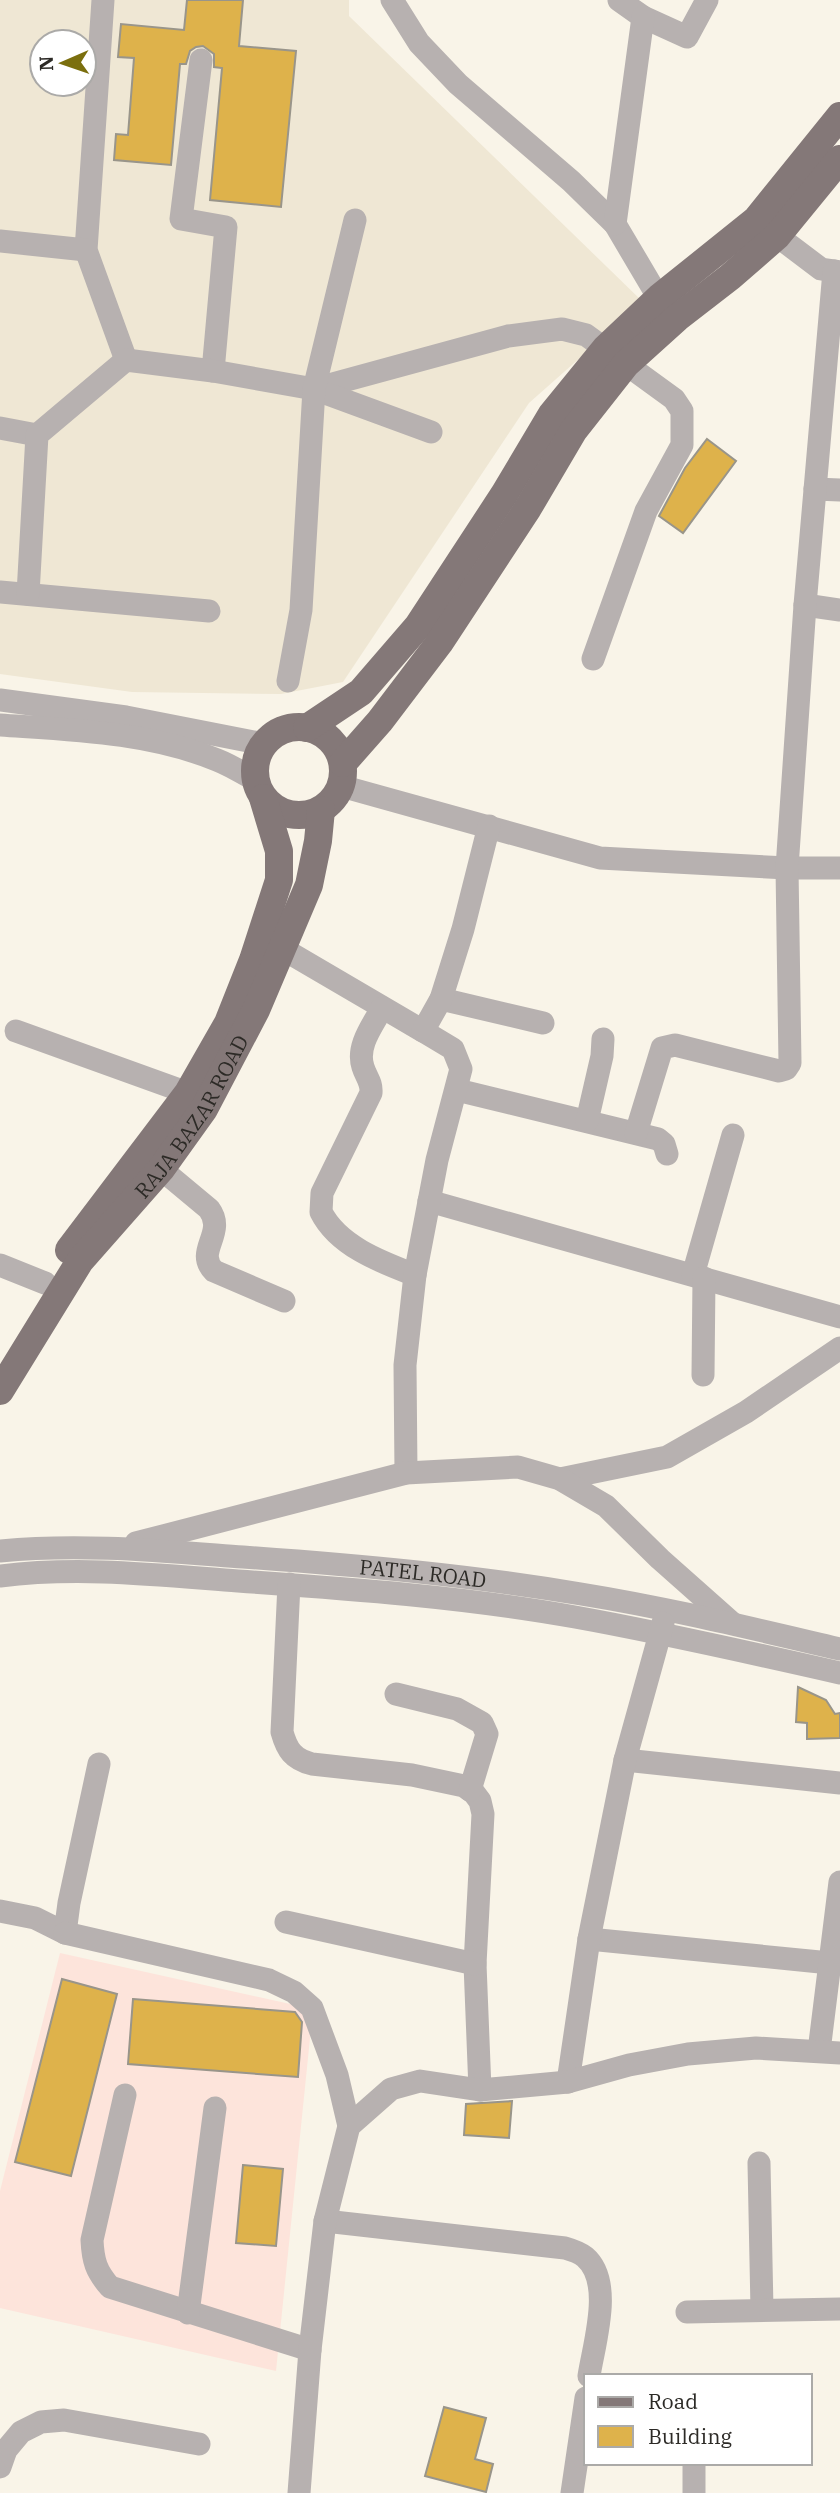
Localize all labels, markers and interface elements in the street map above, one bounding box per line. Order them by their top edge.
north arrow [28,28,98,98]
text: N [34,56,58,72]
street label: RAJA BAZAR ROAD [128,1030,254,1204]
street label: PATEL ROAD [358,1552,488,1594]
legend [584,2374,812,2465]
text: Road [648,2387,698,2415]
text: Building [648,2422,733,2450]

